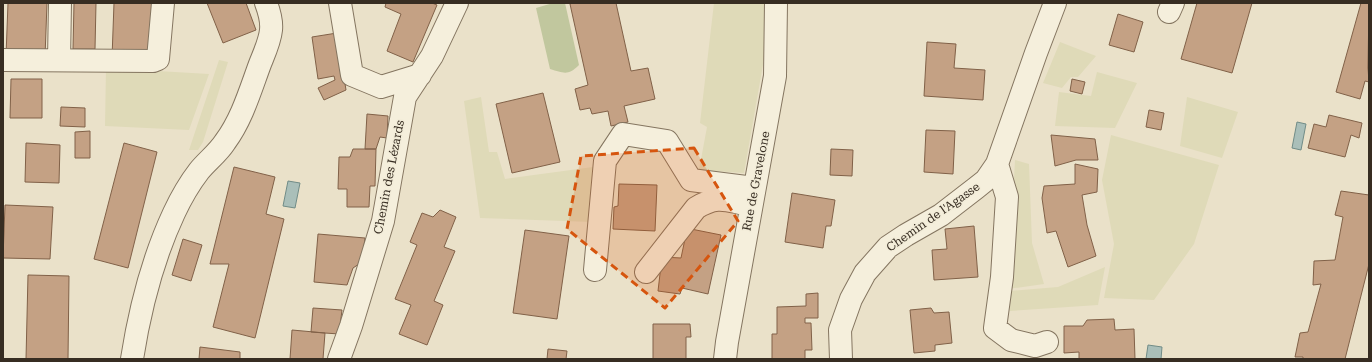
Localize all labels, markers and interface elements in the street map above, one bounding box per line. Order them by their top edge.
street label: Chemin des Lézards [371,118,407,235]
street label: Rue de Gravelone [739,129,773,232]
street label: Chemin de l'Agasse [884,179,983,254]

